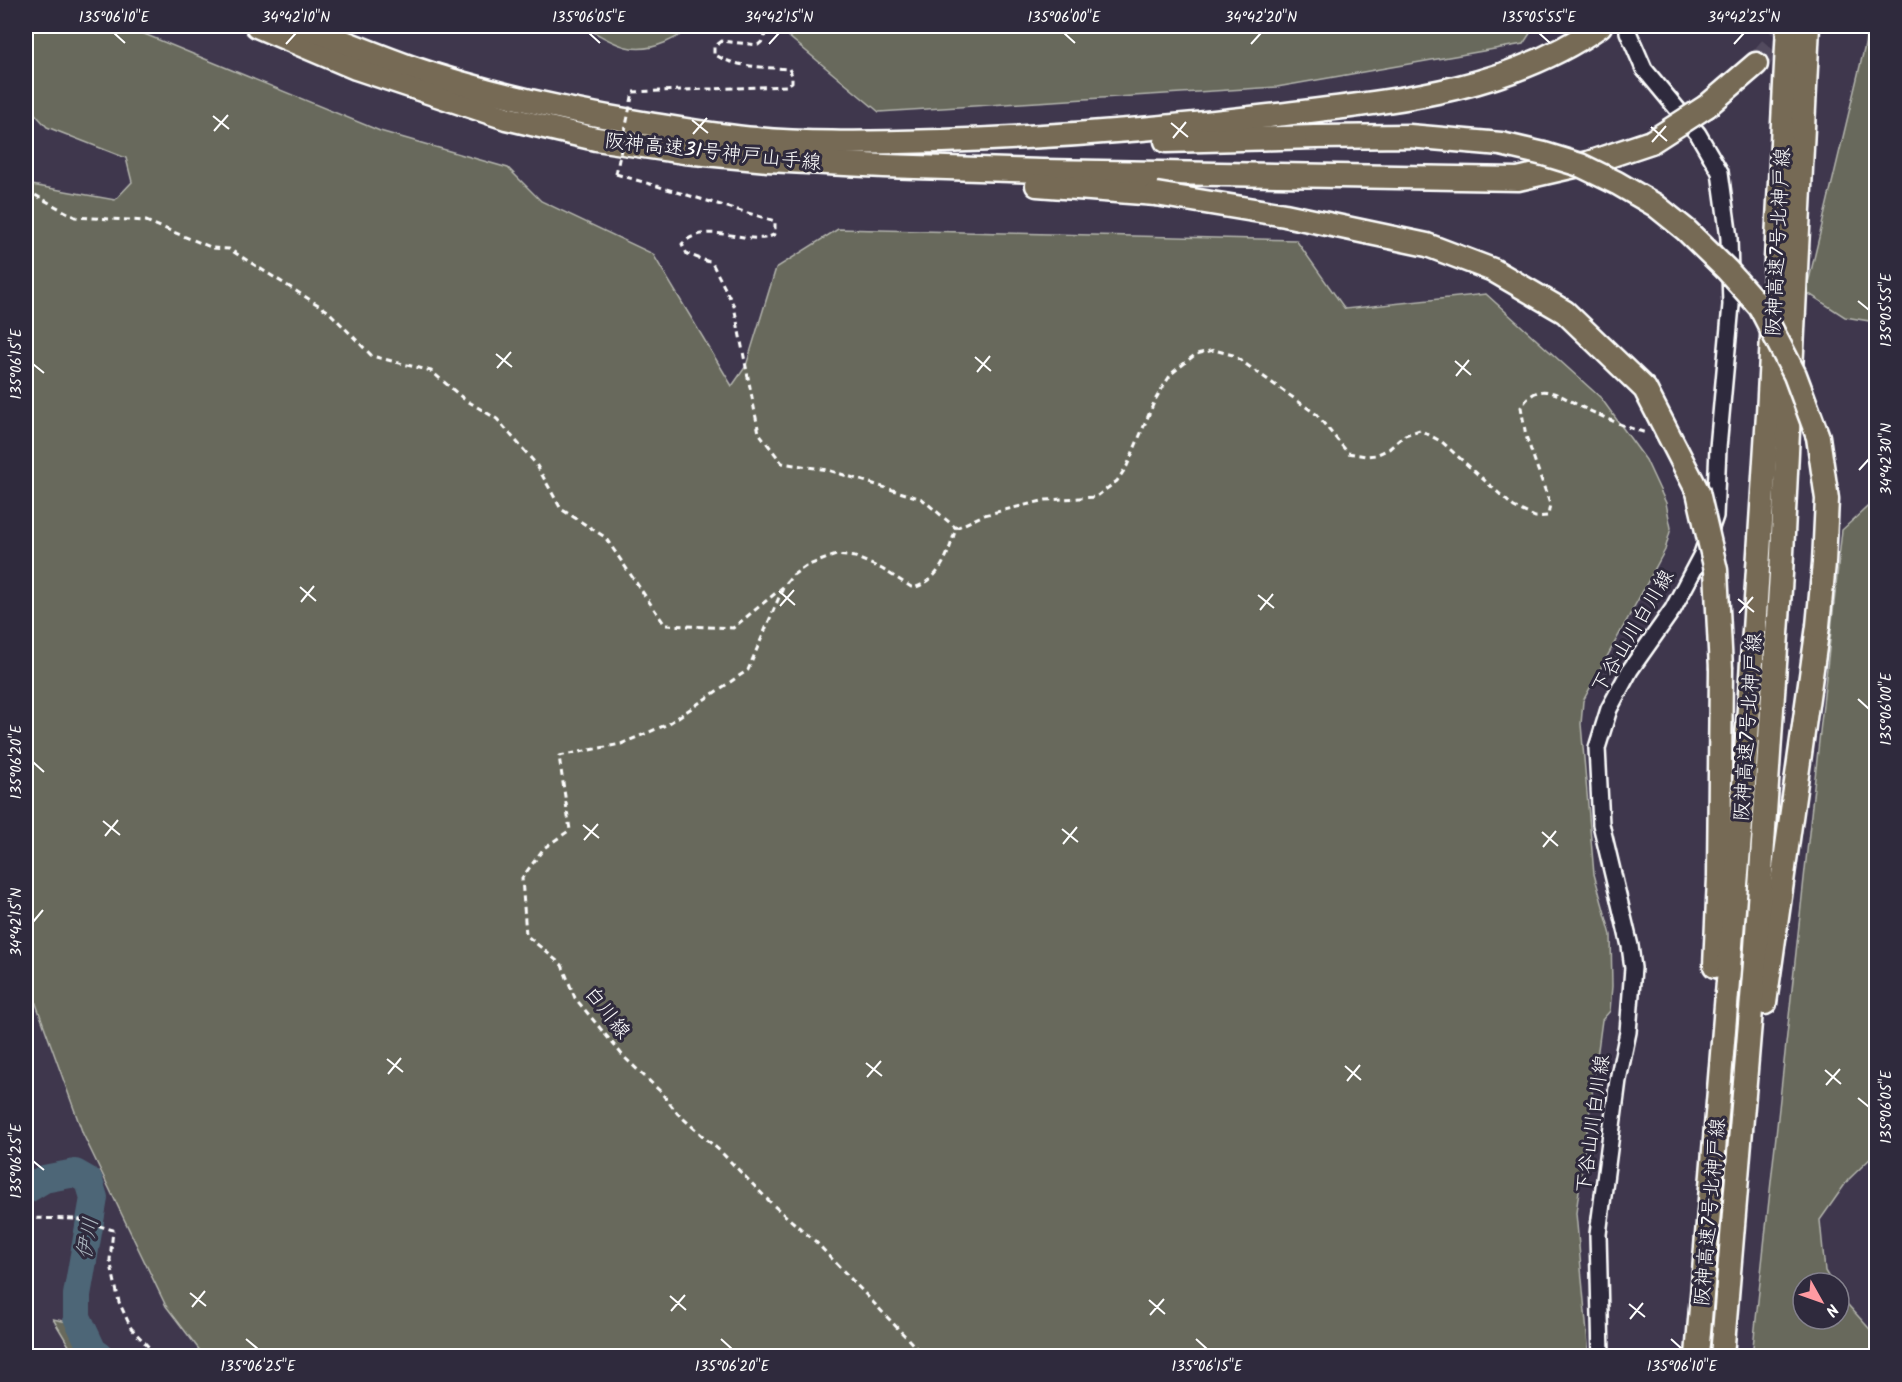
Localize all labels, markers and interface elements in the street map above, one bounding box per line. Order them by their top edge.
text: 135°06'10"E [79,6,150,30]
text: 34°42'10"N [262,6,330,30]
text: 135°06'05"E [552,6,627,30]
text: 34°42'15"N [745,6,813,30]
text: 135°06'00"E [1027,6,1102,30]
text: 34°42'20"N [1225,6,1297,30]
text: 135°05'55"E [1502,6,1577,30]
text: 34°42'25"N [1708,6,1780,30]
street label: 阪神高速31号神戸山手線 [603,126,823,180]
street label: 阪神高速7号北神戸線 [1758,147,1800,337]
text: 135°05'55"E [1875,272,1899,347]
text: 135°06'15"E [5,327,29,399]
text: 34°42'30"N [1875,423,1899,495]
street label: 下谷山川白川線 [1584,564,1683,700]
street label: 阪神高速7号北神戸線 [1726,632,1772,823]
text: 135°06'00"E [1875,671,1899,746]
text: 135°06'20"E [5,724,29,799]
text: 34°42'15"N [5,888,29,956]
street label: 白川線 [575,980,638,1047]
street label: 下谷山川白川線 [1568,1053,1620,1196]
text: 135°06'05"E [1875,1069,1899,1144]
street label: 阪神高速7号北神戸線 [1687,1117,1735,1308]
text: 135°06'25"E [5,1122,29,1198]
water label: 伊川 [69,1215,108,1262]
north arrow [1791,1271,1851,1331]
text: N [1819,1298,1844,1322]
text: 135°06'25"E [221,1355,297,1379]
text: 135°06'20"E [695,1355,770,1379]
text: 135°06'15"E [1172,1355,1244,1379]
text: 135°06'10"E [1647,1355,1718,1379]

